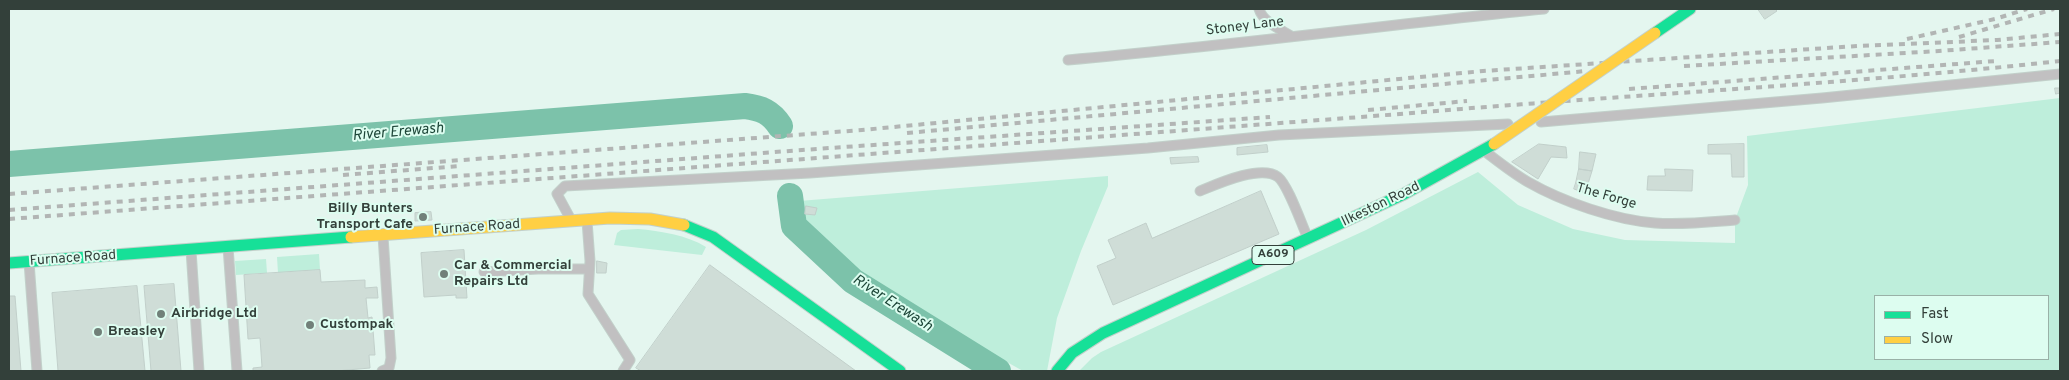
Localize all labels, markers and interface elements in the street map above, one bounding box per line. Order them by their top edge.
street label: Stoney Lane [1205,14,1285,40]
water label: River Erewash [352,120,444,146]
street label: Ilkeston Road [1339,179,1423,231]
street label: The Forge [1574,180,1638,214]
place label: Billy Bunters Transport Cafe [317,201,413,233]
marker: Billy Bunters Transport Cafe [417,211,429,223]
street label: Furnace Road [433,217,521,239]
road number: A609 [1252,246,1294,264]
street label: Furnace Road [29,248,117,270]
place label: Car & Commercial Repairs Ltd [454,258,572,290]
marker: Car & Commercial Repairs Ltd [438,268,450,280]
water label: River Erewash [849,272,935,336]
legend [1874,295,2049,360]
text: Fast [1921,305,1949,324]
place label: Airbridge Ltd [171,306,257,322]
marker: Airbridge Ltd [155,308,167,320]
place label: Custompak [320,317,393,333]
marker: Custompak [304,319,316,331]
place label: Breasley [108,324,165,340]
marker: Breasley [92,326,104,338]
text: Slow [1921,330,1953,349]

